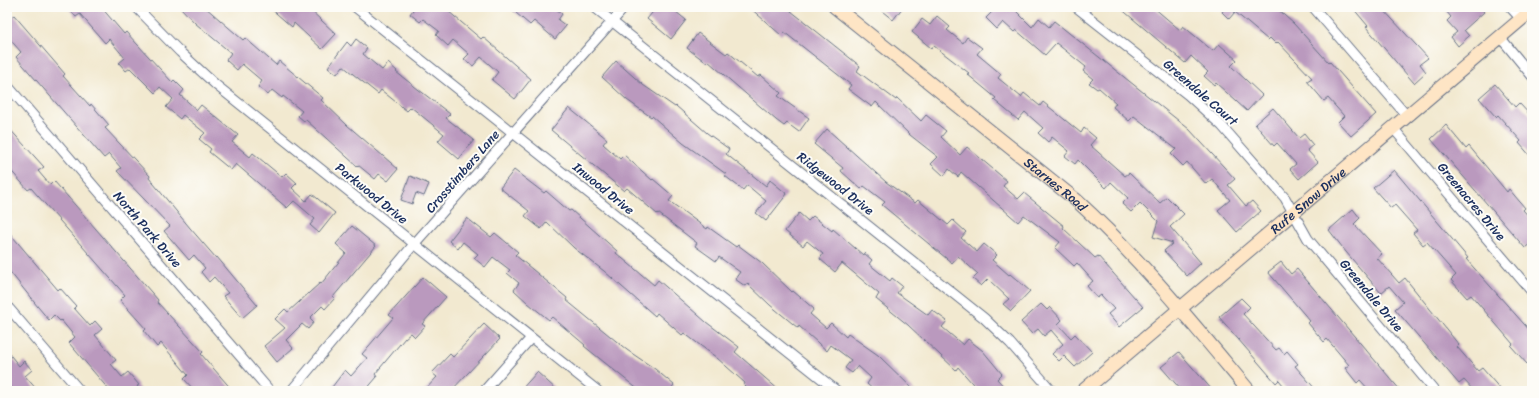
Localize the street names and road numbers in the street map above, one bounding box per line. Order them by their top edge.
street label: Greendale Court [1158,53,1244,132]
street label: Crosstimbers Lane [419,124,506,218]
street label: Ridgewood Drive [792,146,879,221]
street label: Starnes Road [1019,151,1094,218]
street label: Inwood Drive [567,156,640,221]
street label: Parkwood Drive [330,157,413,230]
street label: Greenacres Drive [1432,157,1512,246]
street label: Rufe Snow Drive [1265,161,1352,240]
street label: North Park Drive [107,186,188,273]
street label: Greendale Drive [1334,253,1409,337]

